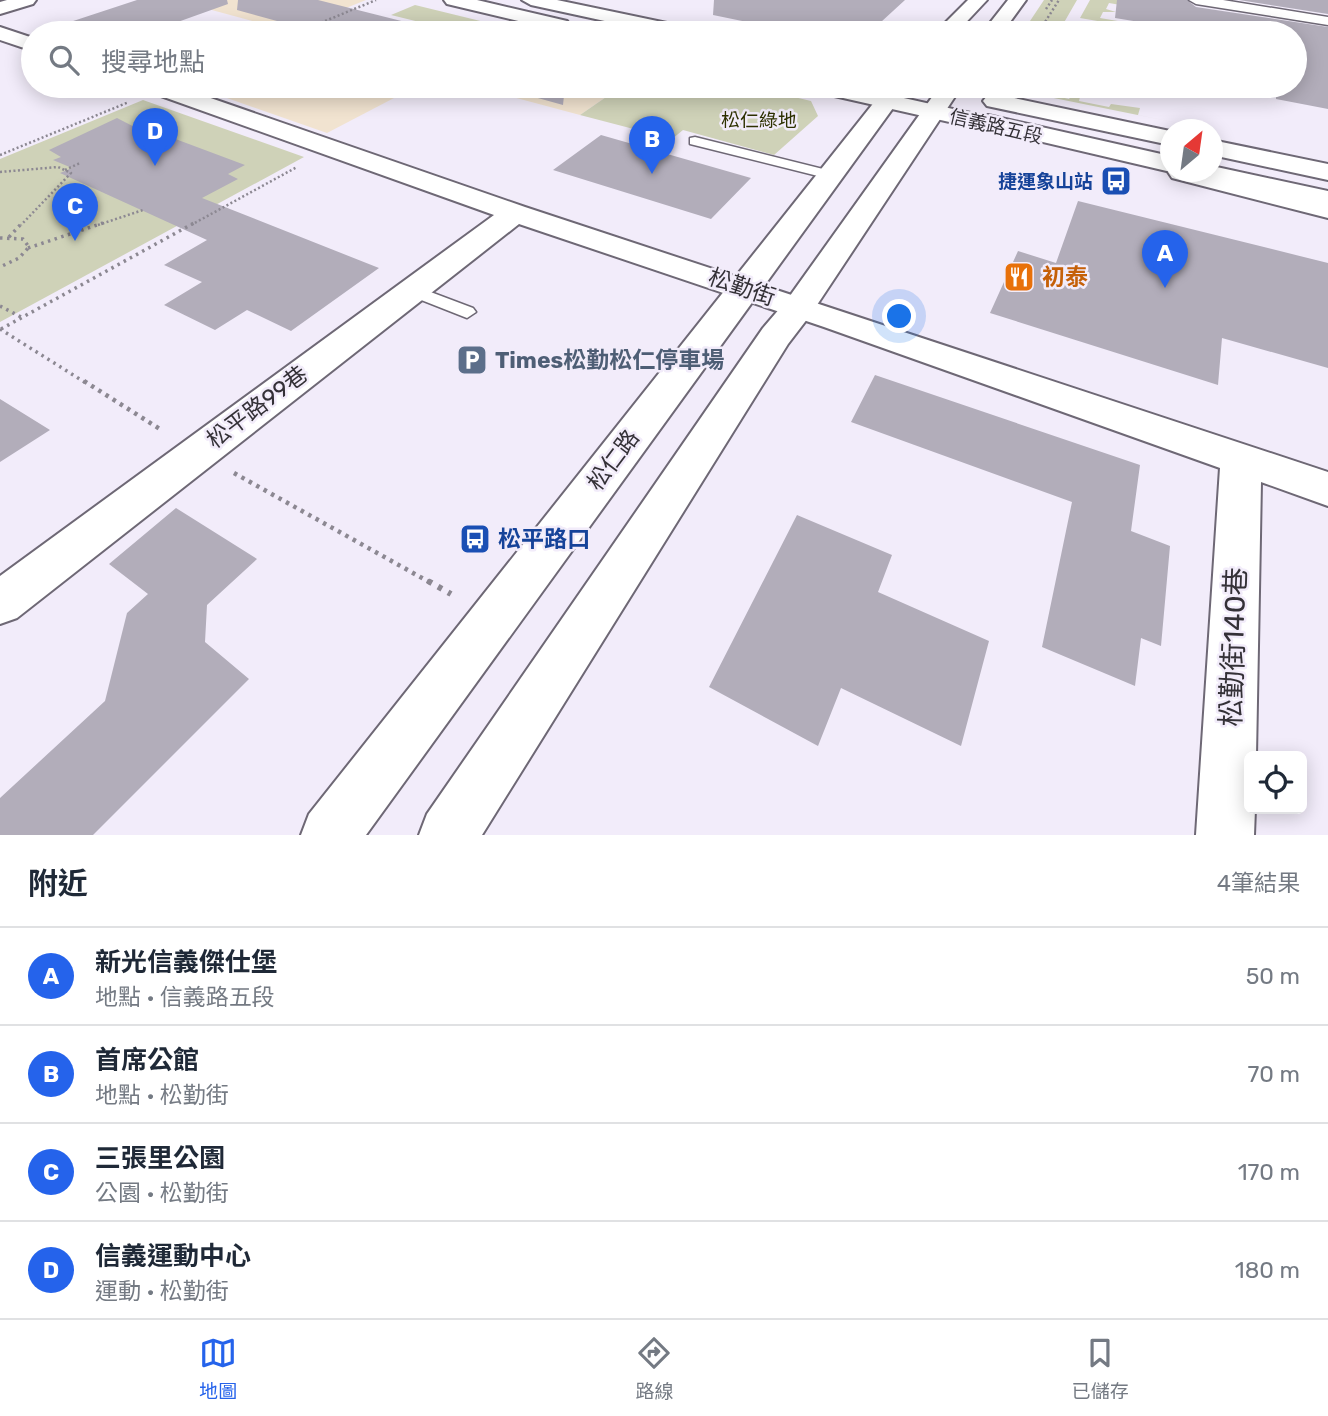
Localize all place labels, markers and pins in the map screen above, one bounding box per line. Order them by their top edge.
pin: D [132,108,178,166]
pin: B [629,116,675,174]
bus stop icon: 捷運象山站 [1099,164,1133,198]
place label: 捷運象山站 [998,170,1093,193]
pin: C [52,183,98,241]
pin: A [1142,230,1188,288]
restaurant icon: 初泰 [1002,260,1036,294]
place label: 初泰 [1042,263,1088,291]
parking icon: Times松勤松仁停車場 [455,343,489,377]
place label: Times松勤松仁停車場 [495,346,724,374]
bus stop icon: 松平路口 [458,522,492,556]
place label: 松平路口 [498,525,590,553]

